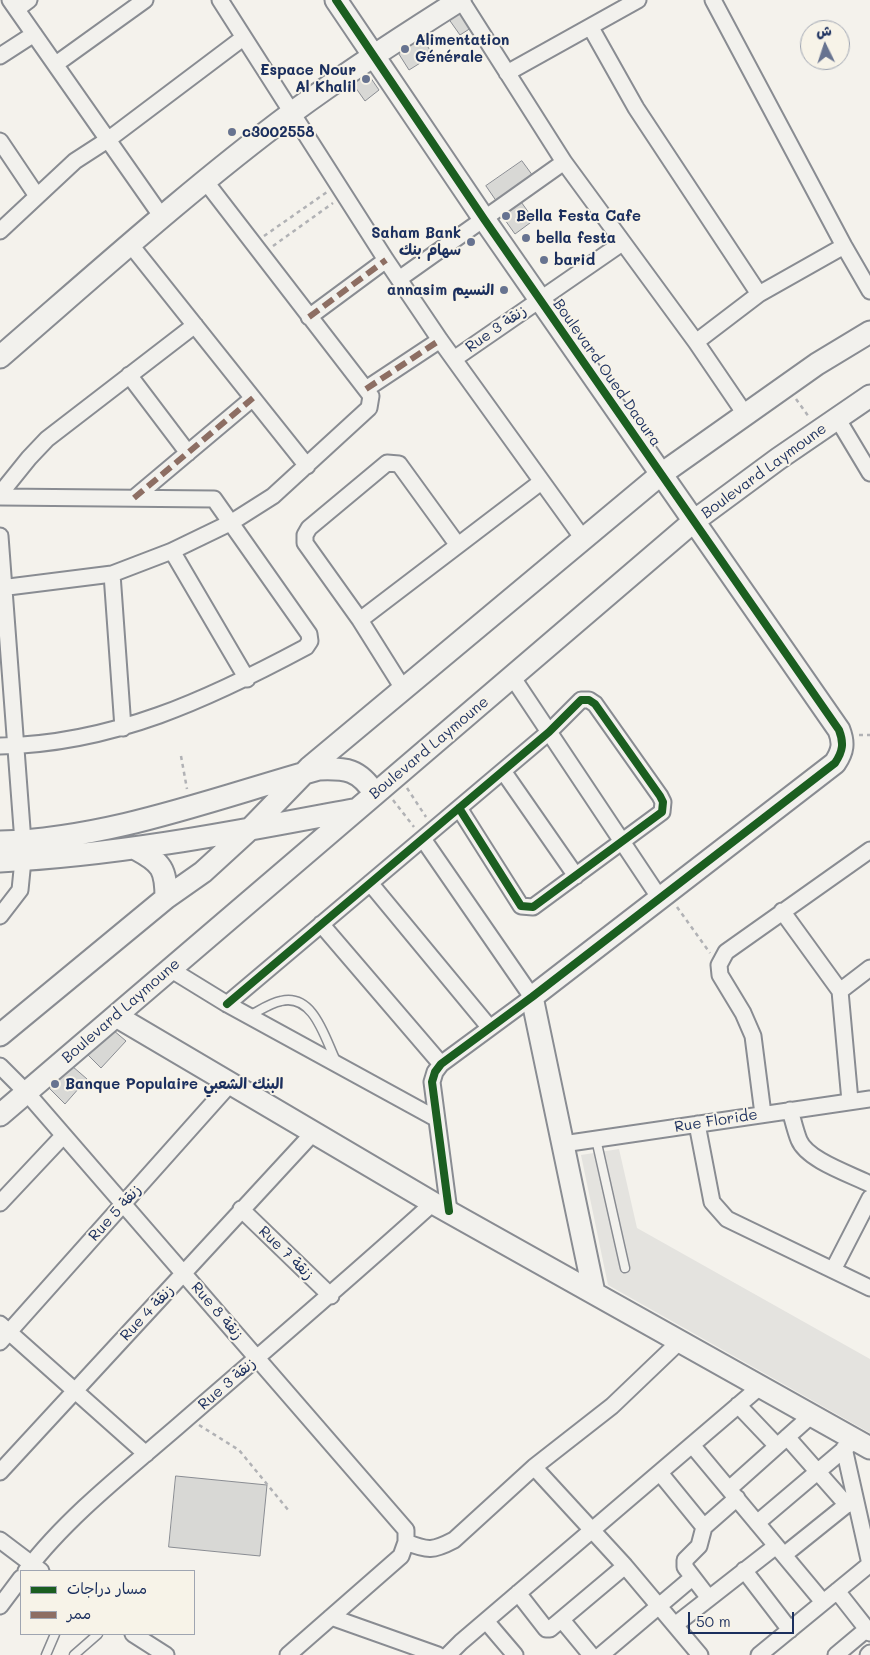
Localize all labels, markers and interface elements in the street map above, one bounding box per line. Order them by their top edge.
north arrow [800,20,850,70]
text: ش [816,21,832,41]
place label: Alimentation Générale [415,31,509,66]
marker: Alimentation Générale [399,43,411,55]
place label: Espace Nour Al Khalil [260,61,356,96]
marker: Espace Nour Al Khalil [360,73,372,85]
place label: c3002558 [242,123,314,141]
marker: c3002558 [226,126,238,138]
place label: Bella Festa Cafe [516,207,641,225]
marker: Bella Festa Cafe [500,210,512,222]
place label: Saham Bank سهام بنك [371,224,461,259]
place label: bella festa [536,229,616,247]
marker: bella festa [520,232,532,244]
marker: Saham Bank سهام بنك [465,236,477,248]
place label: barid [554,251,595,269]
marker: barid [538,254,550,266]
place label: annasim النسيم [387,281,494,299]
marker: annasim النسيم [498,284,510,296]
street label: Boulevard Oued Daoura [549,296,665,450]
street label: Rue 3 زنقة [462,302,530,356]
street label: Boulevard Laymoune [698,420,830,522]
street label: Boulevard Laymoune [366,693,492,803]
street label: Boulevard Laymoune [58,955,184,1067]
place label: Banque Populaire البنك الشعبي [65,1075,283,1093]
marker: Banque Populaire البنك الشعبي [49,1078,61,1090]
street label: Rue Floride [673,1106,759,1136]
street label: Rue 5 زنقة [85,1181,145,1245]
street label: Rue 7 زنقة [255,1222,317,1284]
street label: Rue 8 زنقة [187,1279,247,1343]
street label: Rue 4 زنقة [117,1281,177,1345]
street label: Rue 3 زنقة [195,1354,259,1414]
legend [20,1570,195,1635]
text: مسار دراجات [67,1578,147,1598]
scale bar [690,1602,796,1634]
text: ممر [67,1603,91,1623]
text: 50 m [696,1611,731,1631]

